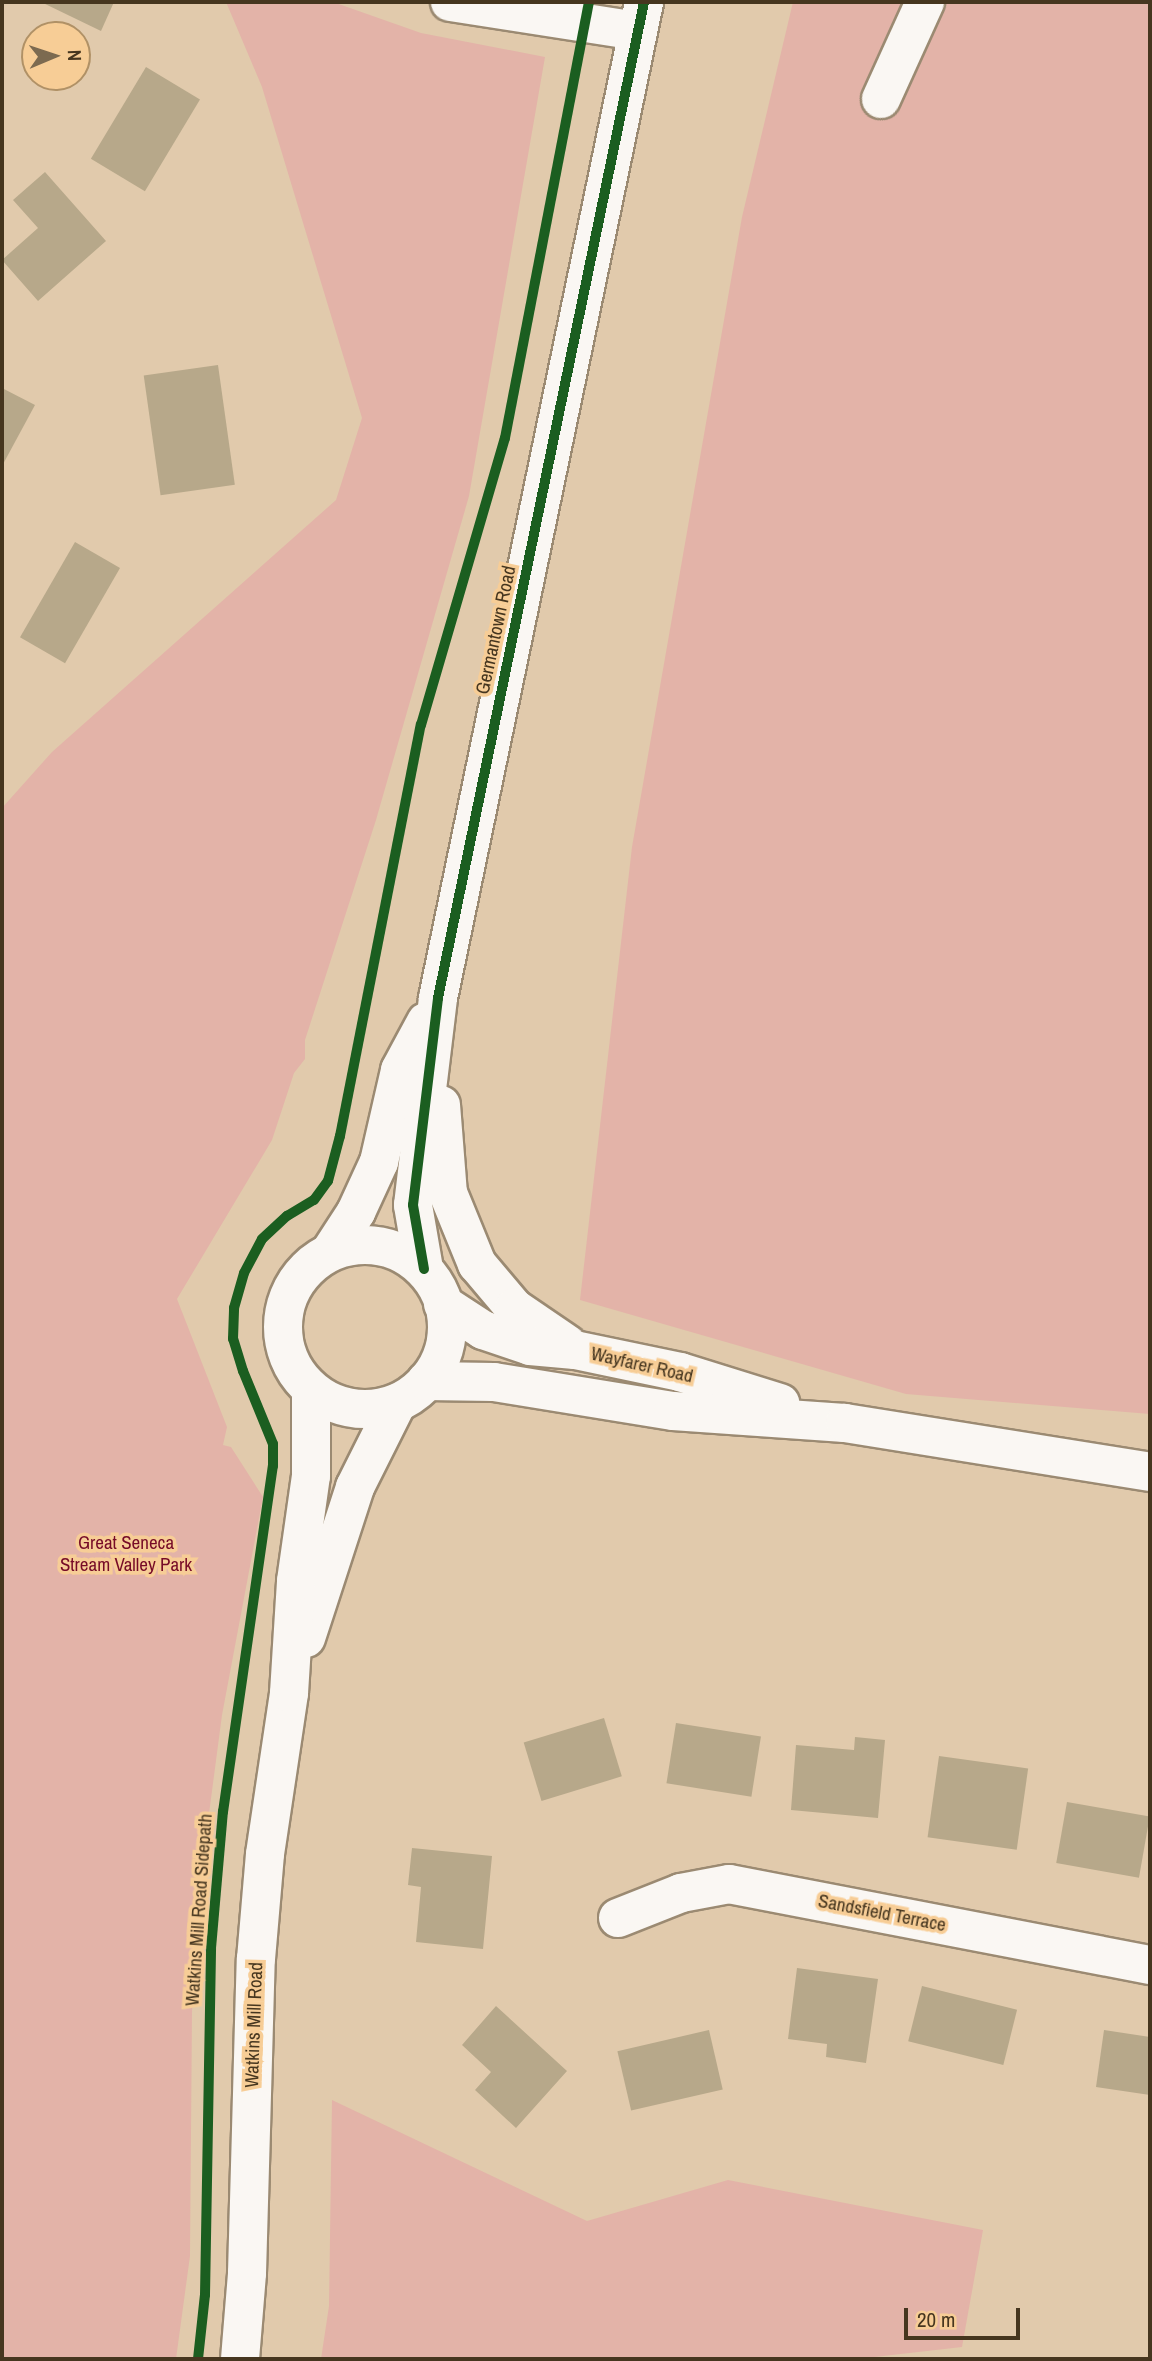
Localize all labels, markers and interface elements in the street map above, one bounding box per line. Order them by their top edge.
north arrow [21,21,91,91]
text: N [62,49,88,61]
street label: Germantown Road [471,564,521,696]
street label: Wayfarer Road [589,1342,695,1388]
park label: Great Seneca Stream Valley Park [60,1532,192,1576]
street label: Watkins Mill Road Sidepath [181,1813,217,2007]
street label: Sandsfield Terrace [816,1889,948,1937]
street label: Watkins Mill Road [240,1962,268,2088]
scale bar [907,2294,1023,2338]
text: 20 m [917,2305,955,2334]

